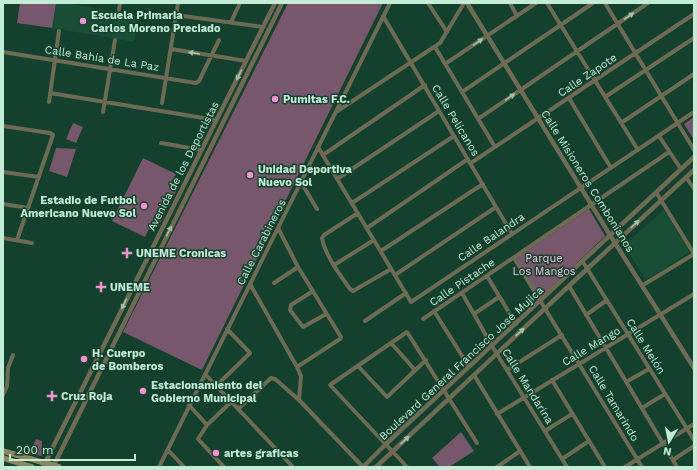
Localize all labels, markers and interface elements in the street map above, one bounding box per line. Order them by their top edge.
place label: Escuela Primaria Carlos Moreno Preciado [91,9,221,35]
one-way arrow [624,12,635,20]
marker: Escuela Primaria Carlos Moreno Preciado [78,16,88,26]
one-way arrow [472,39,484,46]
street label: Calle Bahía de La Paz [44,43,160,74]
one-way arrow [188,50,201,56]
street label: Calle Zapote [555,51,619,100]
one-way arrow [236,70,242,81]
street label: Calle Pelícanos [429,82,482,159]
place label: Pumitas F.C. [283,93,350,106]
one-way arrow [505,93,515,101]
marker: Pumitas F.C. [270,94,280,104]
street label: Avenida de los Deportistas [145,99,222,233]
street label: Calle Misioneros Combonianos [538,108,637,255]
place label: Unidad Deportiva Nuevo Sol [258,163,352,189]
marker: Unidad Deportiva Nuevo Sol [245,170,255,180]
place label: Estadio de Futbol Americano Nuevo Sol [21,194,136,220]
street label: Calle Carabineros [234,197,289,287]
marker: Estadio de Futbol Americano Nuevo Sol [139,201,149,211]
street label: Calle Balandra [455,210,527,265]
one-way arrow [630,220,640,229]
one-way arrow [166,226,172,237]
marker: UNEME Cronicas [121,247,133,259]
place label: UNEME Cronicas [136,247,226,260]
park label: Parque Los Mangos [512,252,576,278]
street label: Calle Pistache [427,256,497,309]
marker: UNEME [95,281,107,293]
place label: UNEME [110,281,150,294]
street label: Boulevard General Francisco José Mujica [377,284,546,443]
one-way arrow [121,298,127,310]
street label: Calle Melón [623,316,668,376]
street label: Calle Mango [560,324,623,369]
one-way arrow [515,328,524,337]
street label: Calle Mandarina [499,346,556,426]
place label: H. Cuerpo de Bomberos [92,347,163,373]
marker: H. Cuerpo de Bomberos [79,354,89,364]
street label: Calle Tamarindo [586,363,641,444]
place label: Estacionamiento del Gobierno Municipal [151,379,263,405]
marker: Estacionamiento del Gobierno Municipal [138,386,148,396]
marker: Cruz Roja [46,390,58,402]
place label: Cruz Roja [61,390,113,403]
north arrow [649,422,689,462]
scale bar [10,436,135,462]
one-way arrow [400,436,410,445]
text: 200 m [16,443,53,457]
text: N [662,444,672,458]
place label: artes graficas [224,447,299,460]
marker: artes graficas [211,448,221,458]

